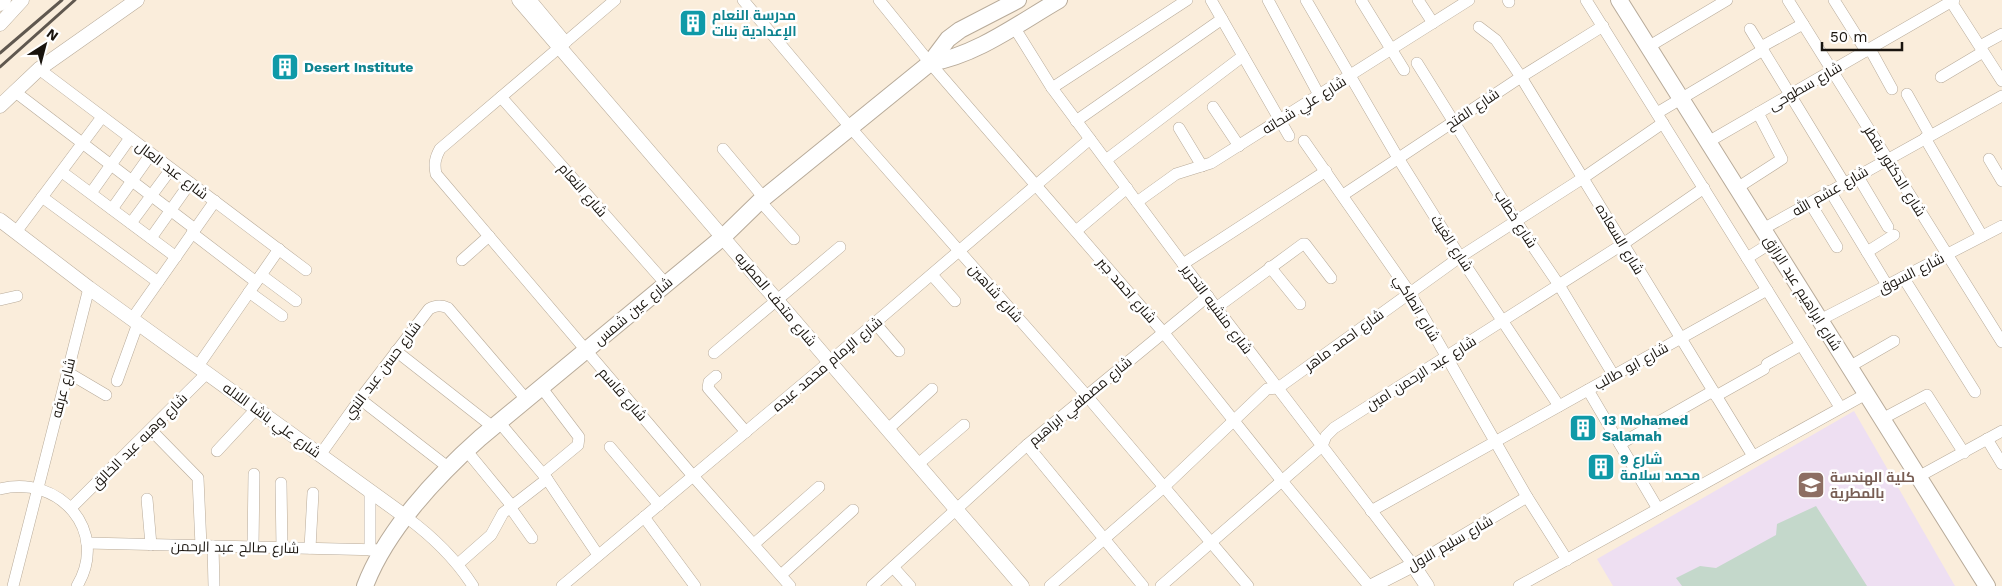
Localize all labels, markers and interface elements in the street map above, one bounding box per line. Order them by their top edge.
place label: مدرسة النعام الإعدادية بنات [712,7,797,41]
building icon: مدرسة النعام الإعدادية بنات [678,8,708,38]
north arrow [20,20,70,70]
scale bar [1822,20,1902,52]
text: N [44,25,62,44]
text: 50 m [1830,28,1867,46]
building icon: Desert Institute [270,52,300,82]
place label: Desert Institute [304,59,413,75]
street label: شارع سطوحى [1765,59,1845,114]
street label: شارع علي شحاته [1259,73,1351,141]
street label: شارع الفتح [1442,85,1502,134]
street label: شارع الدكتور بقطر [1859,122,1929,220]
street label: شارع عبد العال [132,138,211,203]
street label: شارع النعام [554,160,610,221]
street label: شارع عشم الله [1789,162,1872,221]
street label: شارع خطاب [1491,187,1541,251]
street label: شارع السعاده [1592,201,1647,278]
street label: شارع الغيث [1427,212,1476,275]
street label: شارع ابراهيم عبد الرازق [1759,233,1845,355]
street label: شارع متحف المطريه [731,249,820,350]
street label: شارع السوق [1875,250,1947,297]
street label: شارع احمد جبر [1093,253,1160,327]
street label: شارع منشيه التحرير [1177,260,1256,357]
street label: شارع شاهين [965,261,1026,326]
street label: شارع انطاكي [1387,272,1443,346]
street label: شارع عين شمس [591,274,676,349]
street label: شارع احمد ماهر [1301,306,1387,375]
street label: شارع الإمام محمد عبده [769,313,886,416]
street label: شارع حسن عبد النبي [340,318,427,424]
street label: شارع عبد الرحمن امين [1363,333,1480,414]
street label: شارع ابو طالب [1591,339,1671,394]
street label: شارع مصطفي ابراهيم [1025,353,1137,452]
street label: شارع عرفه [48,356,79,420]
street label: شارع قاسم [594,364,650,425]
street label: شارع علي باشا اللاله [218,379,324,464]
street label: شارع وهبه عبد الخالق [88,390,191,493]
place label: 13 Mohamed Salamah [1602,412,1688,444]
building icon: 13 Mohamed Salamah [1568,413,1598,443]
place label: 9 شارع محمد سلامة [1620,451,1700,483]
building icon: 9 شارع محمد سلامة [1586,452,1616,482]
place label: كلية الهندسة بالمطرية [1830,469,1915,502]
school or university icon: كلية الهندسة بالمطرية [1796,470,1826,500]
street label: شارع سليم الاول [1405,512,1496,576]
street label: شارع صالح عبد الرحمن [171,538,299,557]

